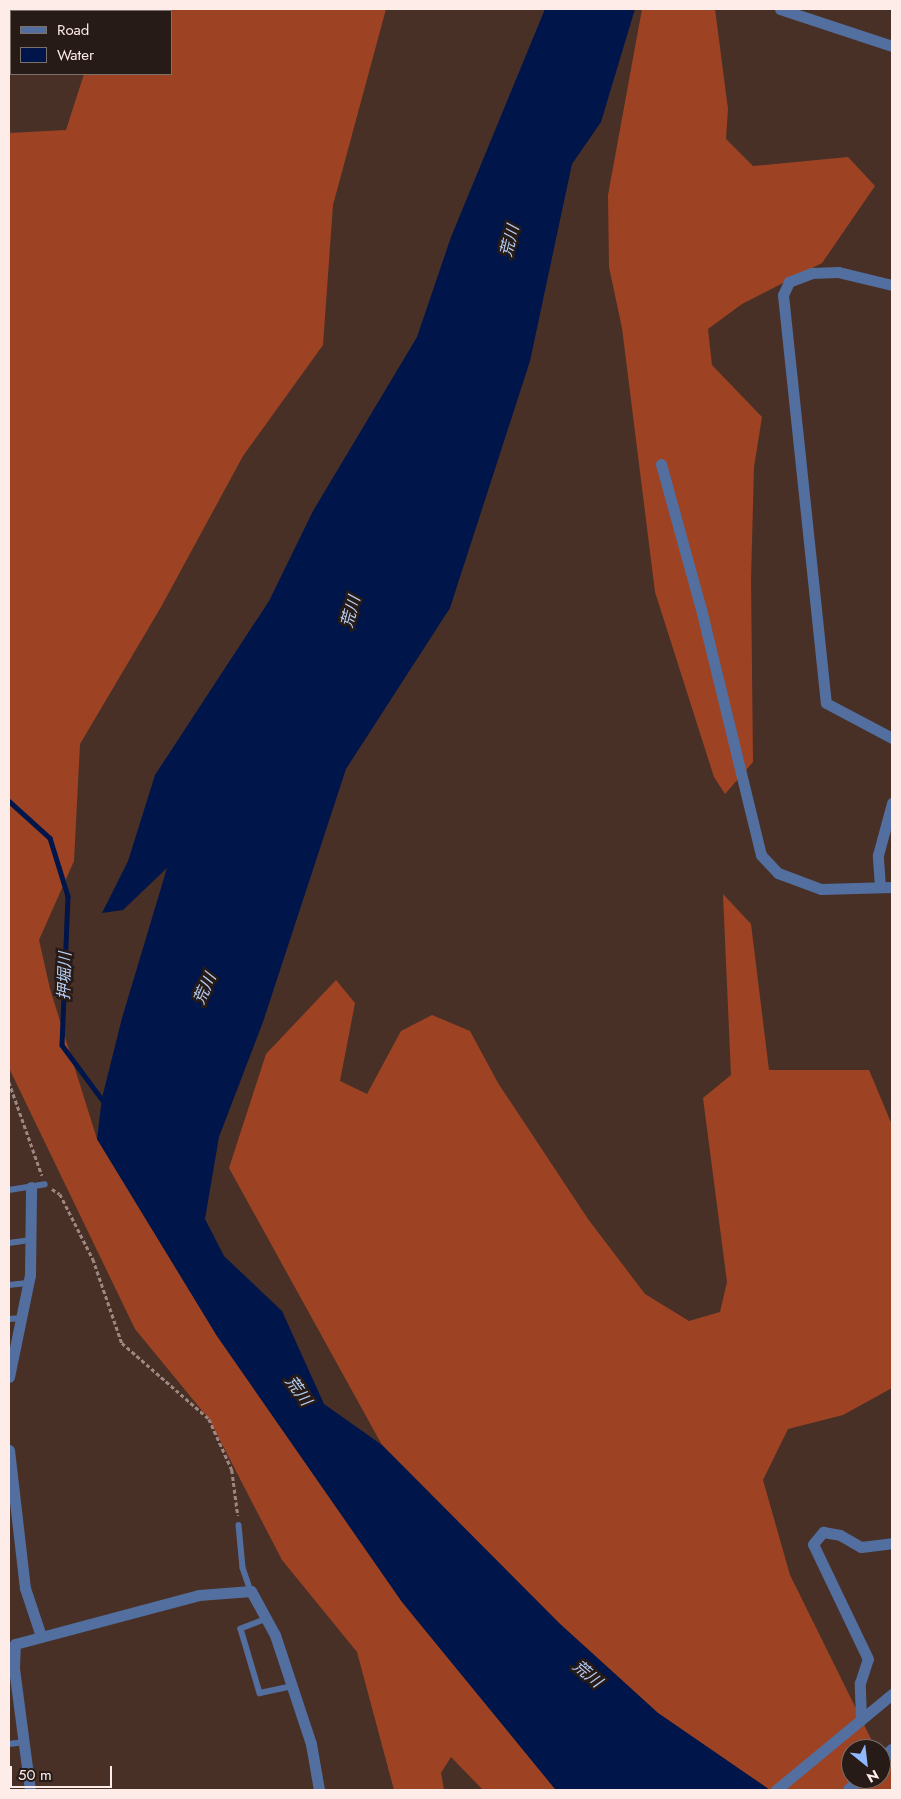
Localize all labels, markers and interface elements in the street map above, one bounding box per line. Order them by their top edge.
legend [10,10,172,75]
text: Road [57,19,89,41]
text: Water [57,44,94,66]
water label: 荒川 [497,223,523,259]
water label: 荒川 [338,594,364,630]
water label: 押堀川 [55,952,75,1000]
water label: 荒川 [190,970,220,1008]
water label: 荒川 [281,1372,315,1410]
water label: 荒川 [569,1656,605,1692]
north arrow [841,1739,891,1789]
scale bar [12,1756,115,1788]
text: 50 m [18,1764,52,1786]
text: N [863,1765,883,1788]

